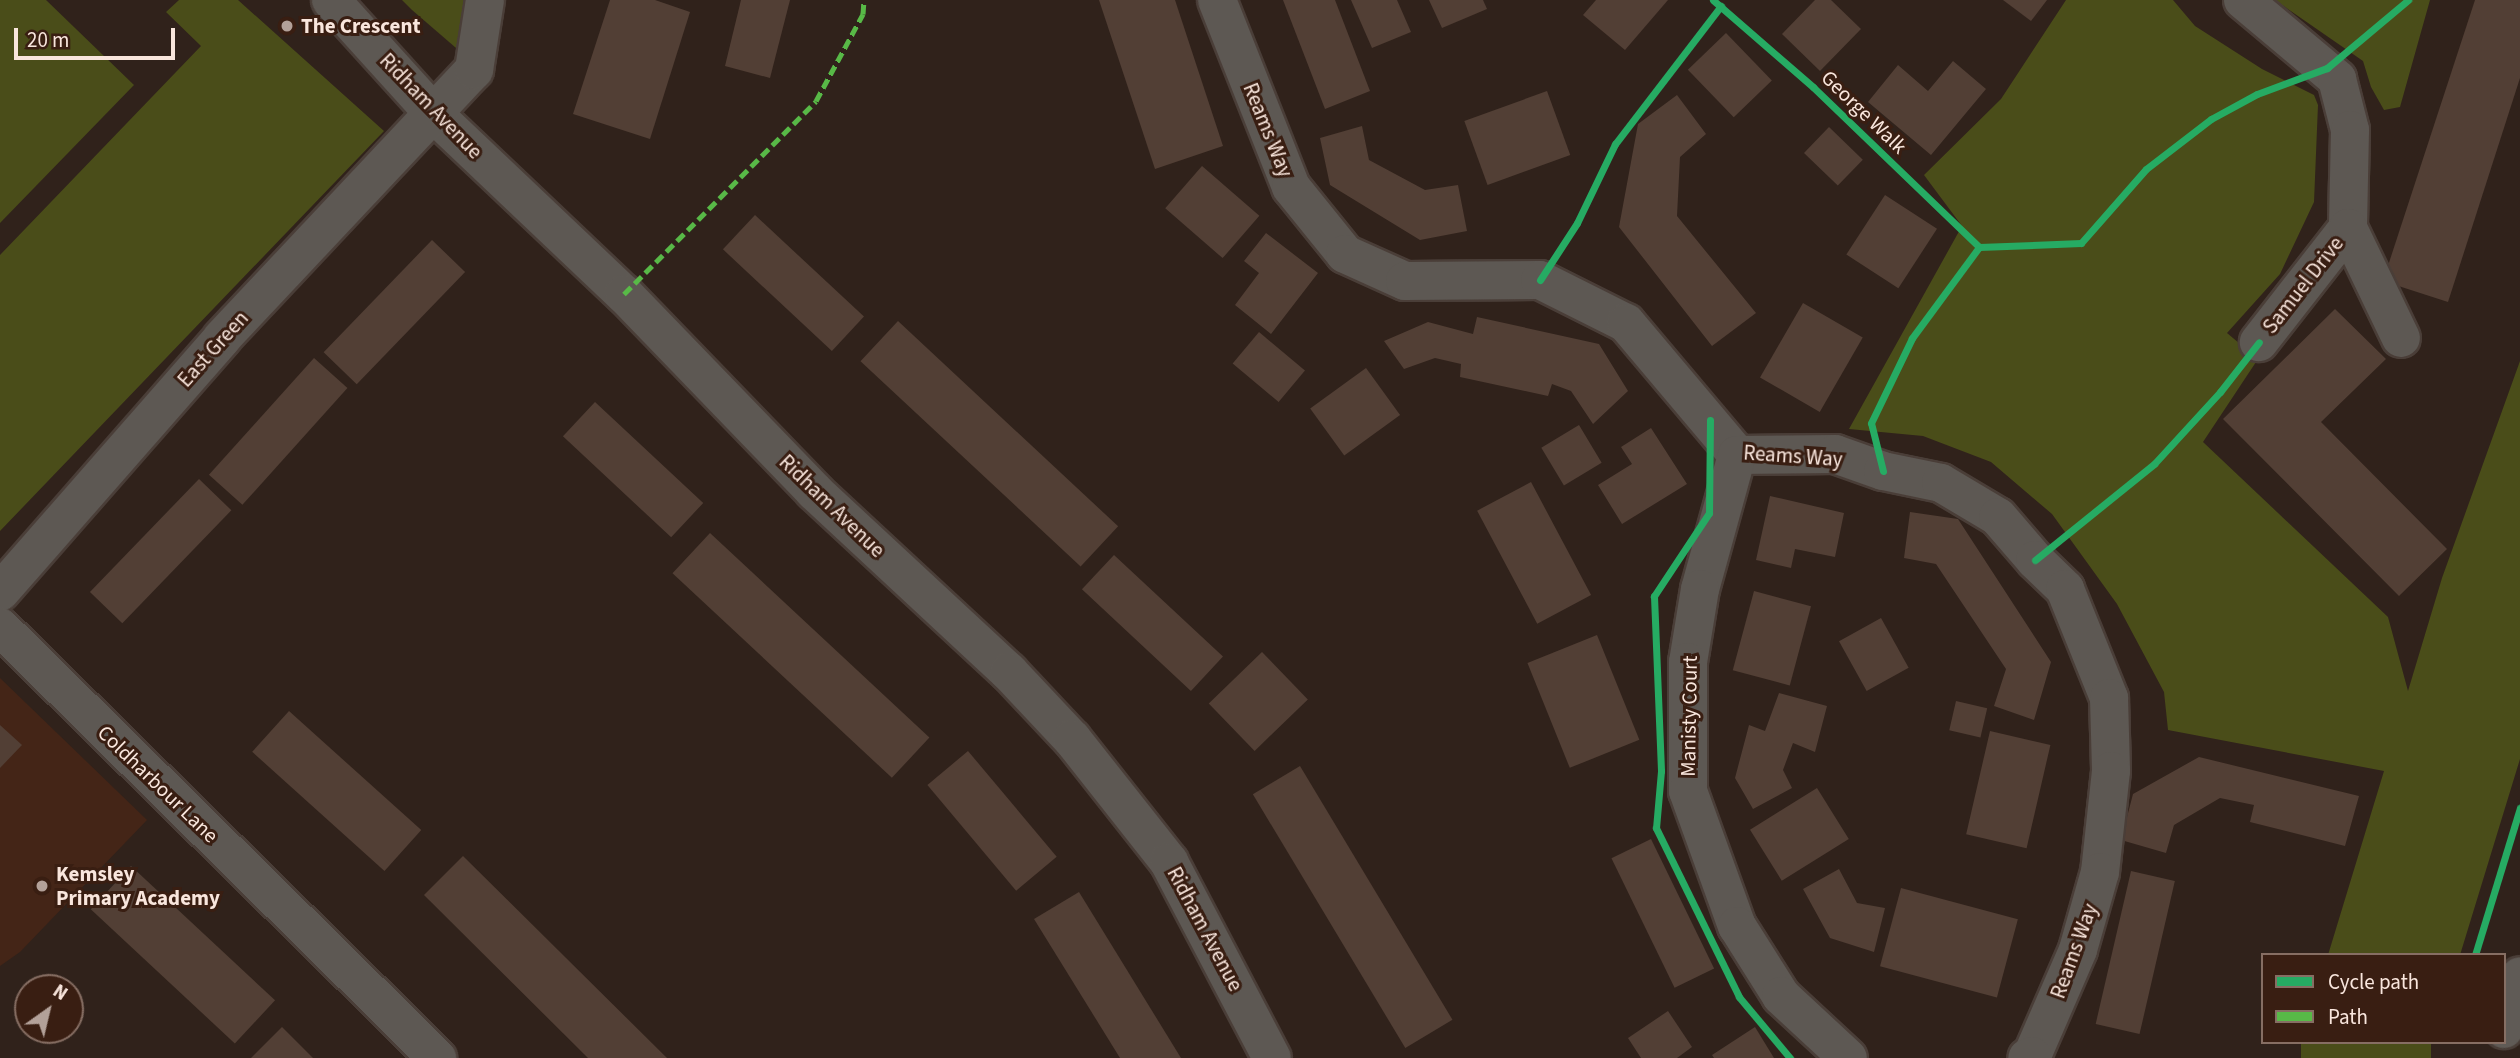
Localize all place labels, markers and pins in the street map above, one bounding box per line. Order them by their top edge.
place label: The Crescent [301,13,420,39]
marker: The Crescent [279,18,295,34]
place label: Kemsley Primary Academy [56,861,220,911]
marker: Kemsley Primary Academy [34,878,50,894]

